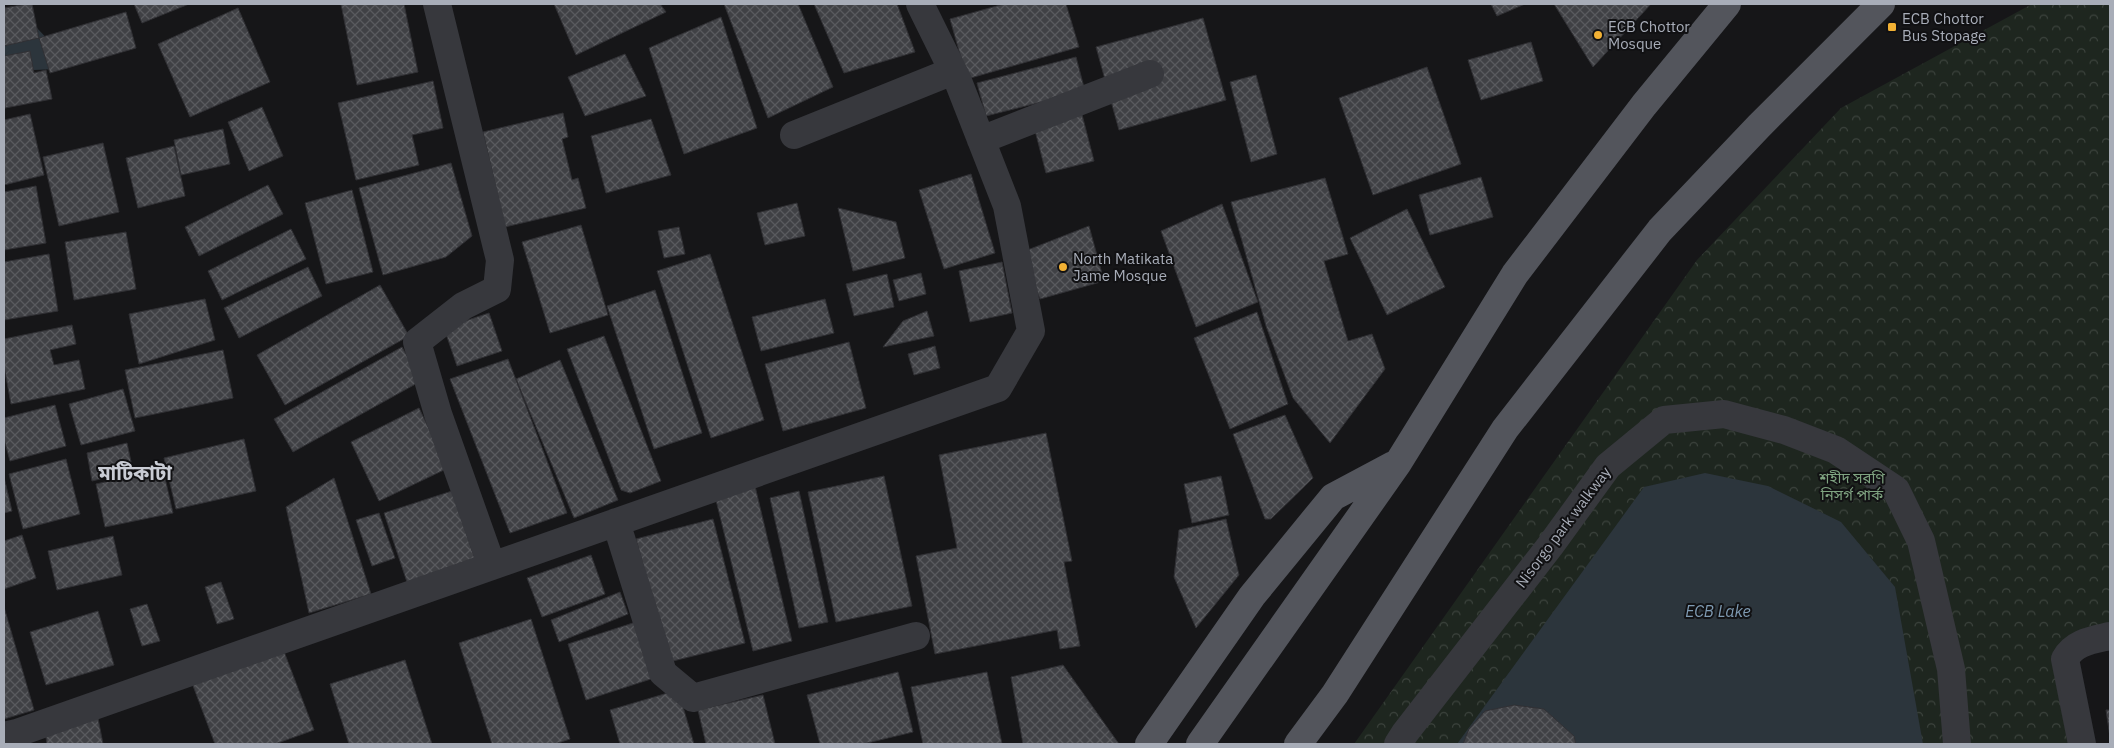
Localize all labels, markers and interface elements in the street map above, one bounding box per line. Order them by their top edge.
place label: ECB Chottor Bus Stopage [1902,9,1986,45]
place label: ECB Chottor Mosque [1608,17,1690,53]
marker: ECB Chottor Bus Stopage [1886,21,1898,33]
marker: ECB Chottor Mosque [1592,29,1604,41]
place label: North Matikata Jame Mosque [1073,249,1173,285]
marker: North Matikata Jame Mosque [1057,261,1069,273]
district label: মাটিকাটা [97,459,172,486]
street label: Nisorgo park walkway [1511,462,1615,591]
park label: শহীদ সরণি নিসর্গ পার্ক [1818,468,1886,504]
water label: ECB Lake [1685,601,1751,621]

